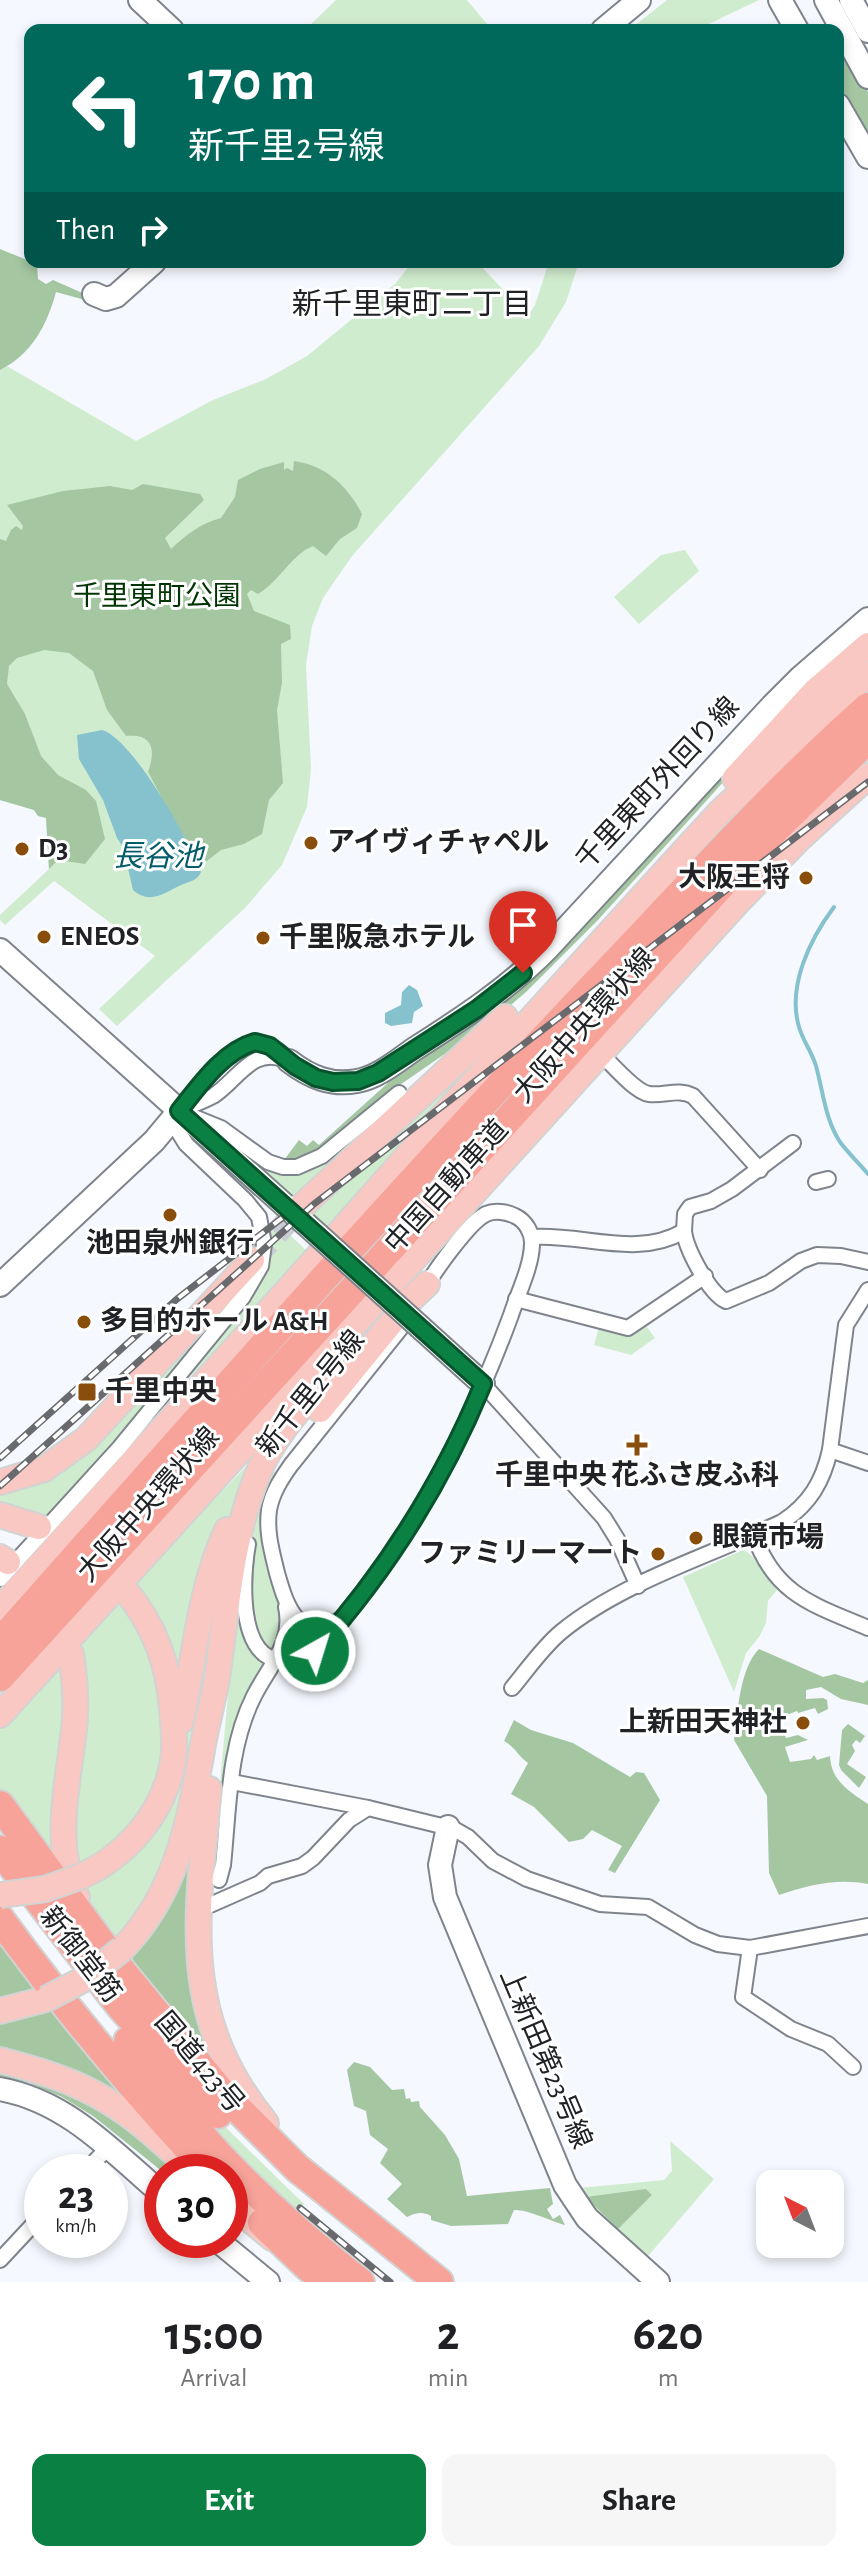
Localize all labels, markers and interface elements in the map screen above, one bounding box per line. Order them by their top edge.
text: 170 m [188,54,315,110]
icon: left [56,56,160,160]
text: 新千里2号線 [188,129,384,165]
icon: right [131,208,175,252]
text: Then [56,215,115,245]
district label: 新千里東町二丁目 [292,288,532,320]
park label: 千里東町公園 [73,581,241,611]
street label: 千里東町外回り線 [570,691,745,875]
place label: アイヴィチャペル [327,826,549,857]
marker: アイヴィチャペル [302,834,320,852]
place label: D3 [38,835,68,863]
marker: D3 [13,840,31,858]
water label: 長谷池 [113,840,206,872]
place label: 大阪王将 [678,862,790,892]
marker: 大阪王将 [797,869,815,887]
pin [489,891,557,973]
icon: arrive [501,903,545,947]
place label: 千里阪急ホテル [279,922,475,952]
place label: ENEOS [60,923,140,951]
marker: ENEOS [35,928,53,946]
marker: 千里阪急ホテル [254,929,272,947]
street label: 大阪中央環状線 [508,942,661,1108]
street label: 中国自動車道 [379,1114,514,1259]
marker: 池田泉州銀行 [161,1206,179,1224]
place label: 池田泉州銀行 [86,1227,254,1258]
place label: 多目的ホール A&H [100,1306,328,1336]
marker: 多目的ホール A&H [75,1313,93,1331]
street label: 新千里2号線 [251,1325,370,1462]
place label: 千里中央 [105,1376,217,1406]
marker: 千里中央 [76,1381,98,1403]
street label: 大阪中央環状線 [72,1421,225,1587]
marker: 千里中央 花ふさ皮ふ科 [626,1434,648,1456]
place label: 千里中央 花ふさ皮ふ科 [495,1460,779,1490]
place label: 眼鏡市場 [712,1522,824,1552]
marker: 眼鏡市場 [687,1529,705,1547]
place label: ファミリーマート [418,1539,642,1568]
marker: ファミリーマート [649,1545,667,1563]
position arrow [273,1609,357,1693]
place label: 上新田天神社 [619,1707,787,1737]
marker: 上新田天神社 [794,1714,812,1732]
street label: 新御堂筋 [34,1901,127,2008]
street label: 上新田第23号線 [495,1964,597,2153]
street label: 国道423号 [149,2006,250,2119]
speed limit sign: 30 [144,2154,248,2258]
north arrow [756,2170,844,2258]
map controls [756,2170,844,2258]
text: 23 [58,2176,94,2216]
text: km/h [55,2216,97,2236]
text: 15:00 [164,2311,263,2359]
text: 2 [437,2311,459,2359]
text: 620 [633,2311,704,2359]
text: Arrival [180,2365,247,2391]
text: min [428,2365,468,2391]
text: m [658,2365,679,2391]
button: Exit [32,2454,426,2546]
button: Share [442,2454,836,2546]

